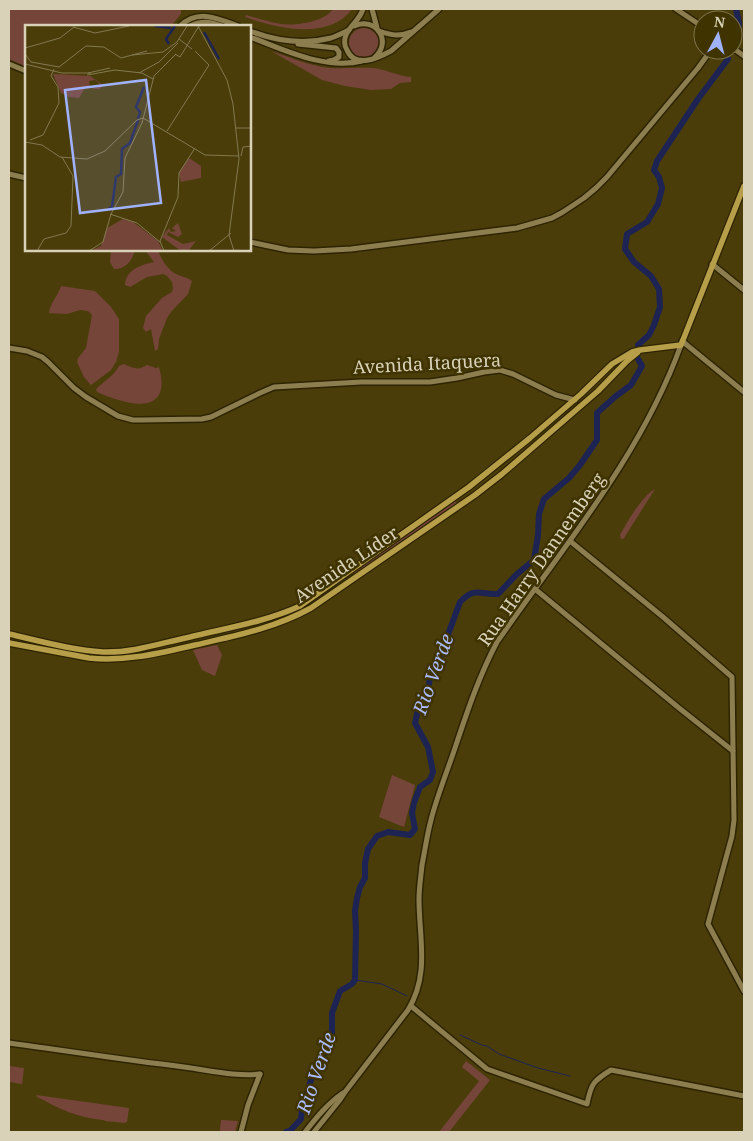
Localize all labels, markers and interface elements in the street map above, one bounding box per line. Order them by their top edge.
north arrow [693,10,743,60]
text: N [713,11,726,32]
inset map [25,25,251,251]
street label: Avenida Itaquera [352,347,502,379]
street label: Rua Harry Dannemberg [472,467,610,650]
street label: Avenida Líder [289,520,403,608]
water label: Rio Verde [406,630,460,719]
water label: Rio Verde [290,1029,342,1118]

